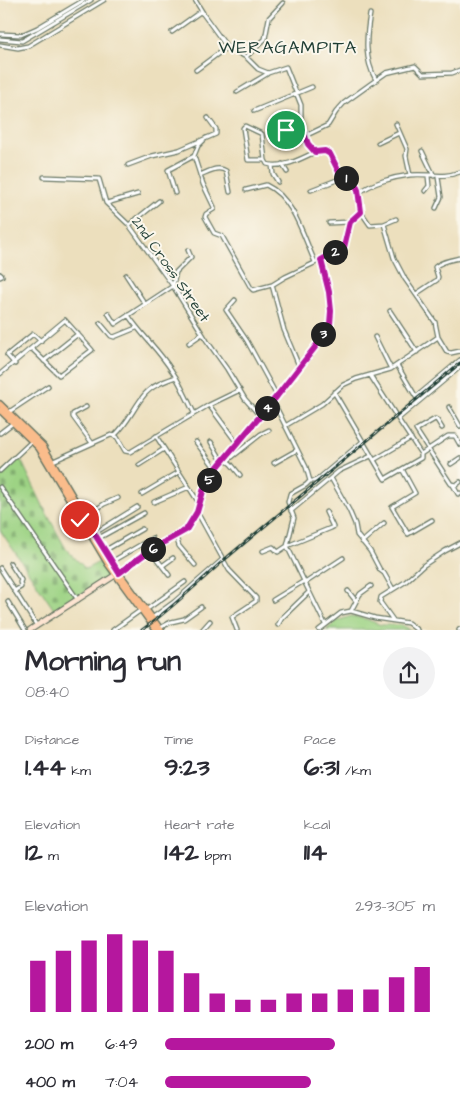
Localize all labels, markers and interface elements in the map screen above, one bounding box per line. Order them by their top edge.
district label: WERAGAMPITA [219,35,357,60]
pin [265,109,307,151]
icon: arrive [272,116,300,144]
pin: 1 [334,166,358,190]
text: 1 [346,168,347,188]
street label: 2nd Cross Street [126,212,215,326]
pin: 2 [322,240,348,264]
text: 2 [331,242,340,262]
pin: 3 [310,322,336,346]
text: 3 [320,324,327,344]
pin: 4 [254,396,280,420]
text: 4 [263,398,272,418]
pin: 5 [196,468,222,492]
text: 5 [205,470,214,490]
pin [59,499,101,541]
icon: check [66,506,94,534]
pin: 6 [140,536,166,562]
text: 6 [149,539,158,559]
text: Morning run [25,642,181,681]
button: share [383,647,435,699]
text: 08:40 [25,681,69,703]
text: Distance [25,730,79,750]
text: Time [164,730,194,750]
text: Pace [304,730,336,750]
text: 1.44 [25,750,66,785]
text: 9:23 [164,750,210,785]
text: 6:31 [304,750,339,785]
text: km [66,761,91,781]
text: /km [339,761,371,781]
text: Elevation [25,815,80,835]
text: Heart rate [164,815,235,835]
text: kcal [304,815,330,835]
text: 12 [25,835,43,870]
text: 142 [164,835,199,870]
text: 114 [304,835,327,870]
text: m [43,846,59,866]
text: bpm [199,846,231,866]
text: Elevation [25,895,88,917]
text: 293–305 m [355,895,435,917]
text: 200 m [25,1033,73,1055]
text: 6:49 [105,1033,138,1055]
text: 400 m [25,1071,75,1093]
text: 7:04 [105,1071,139,1093]

